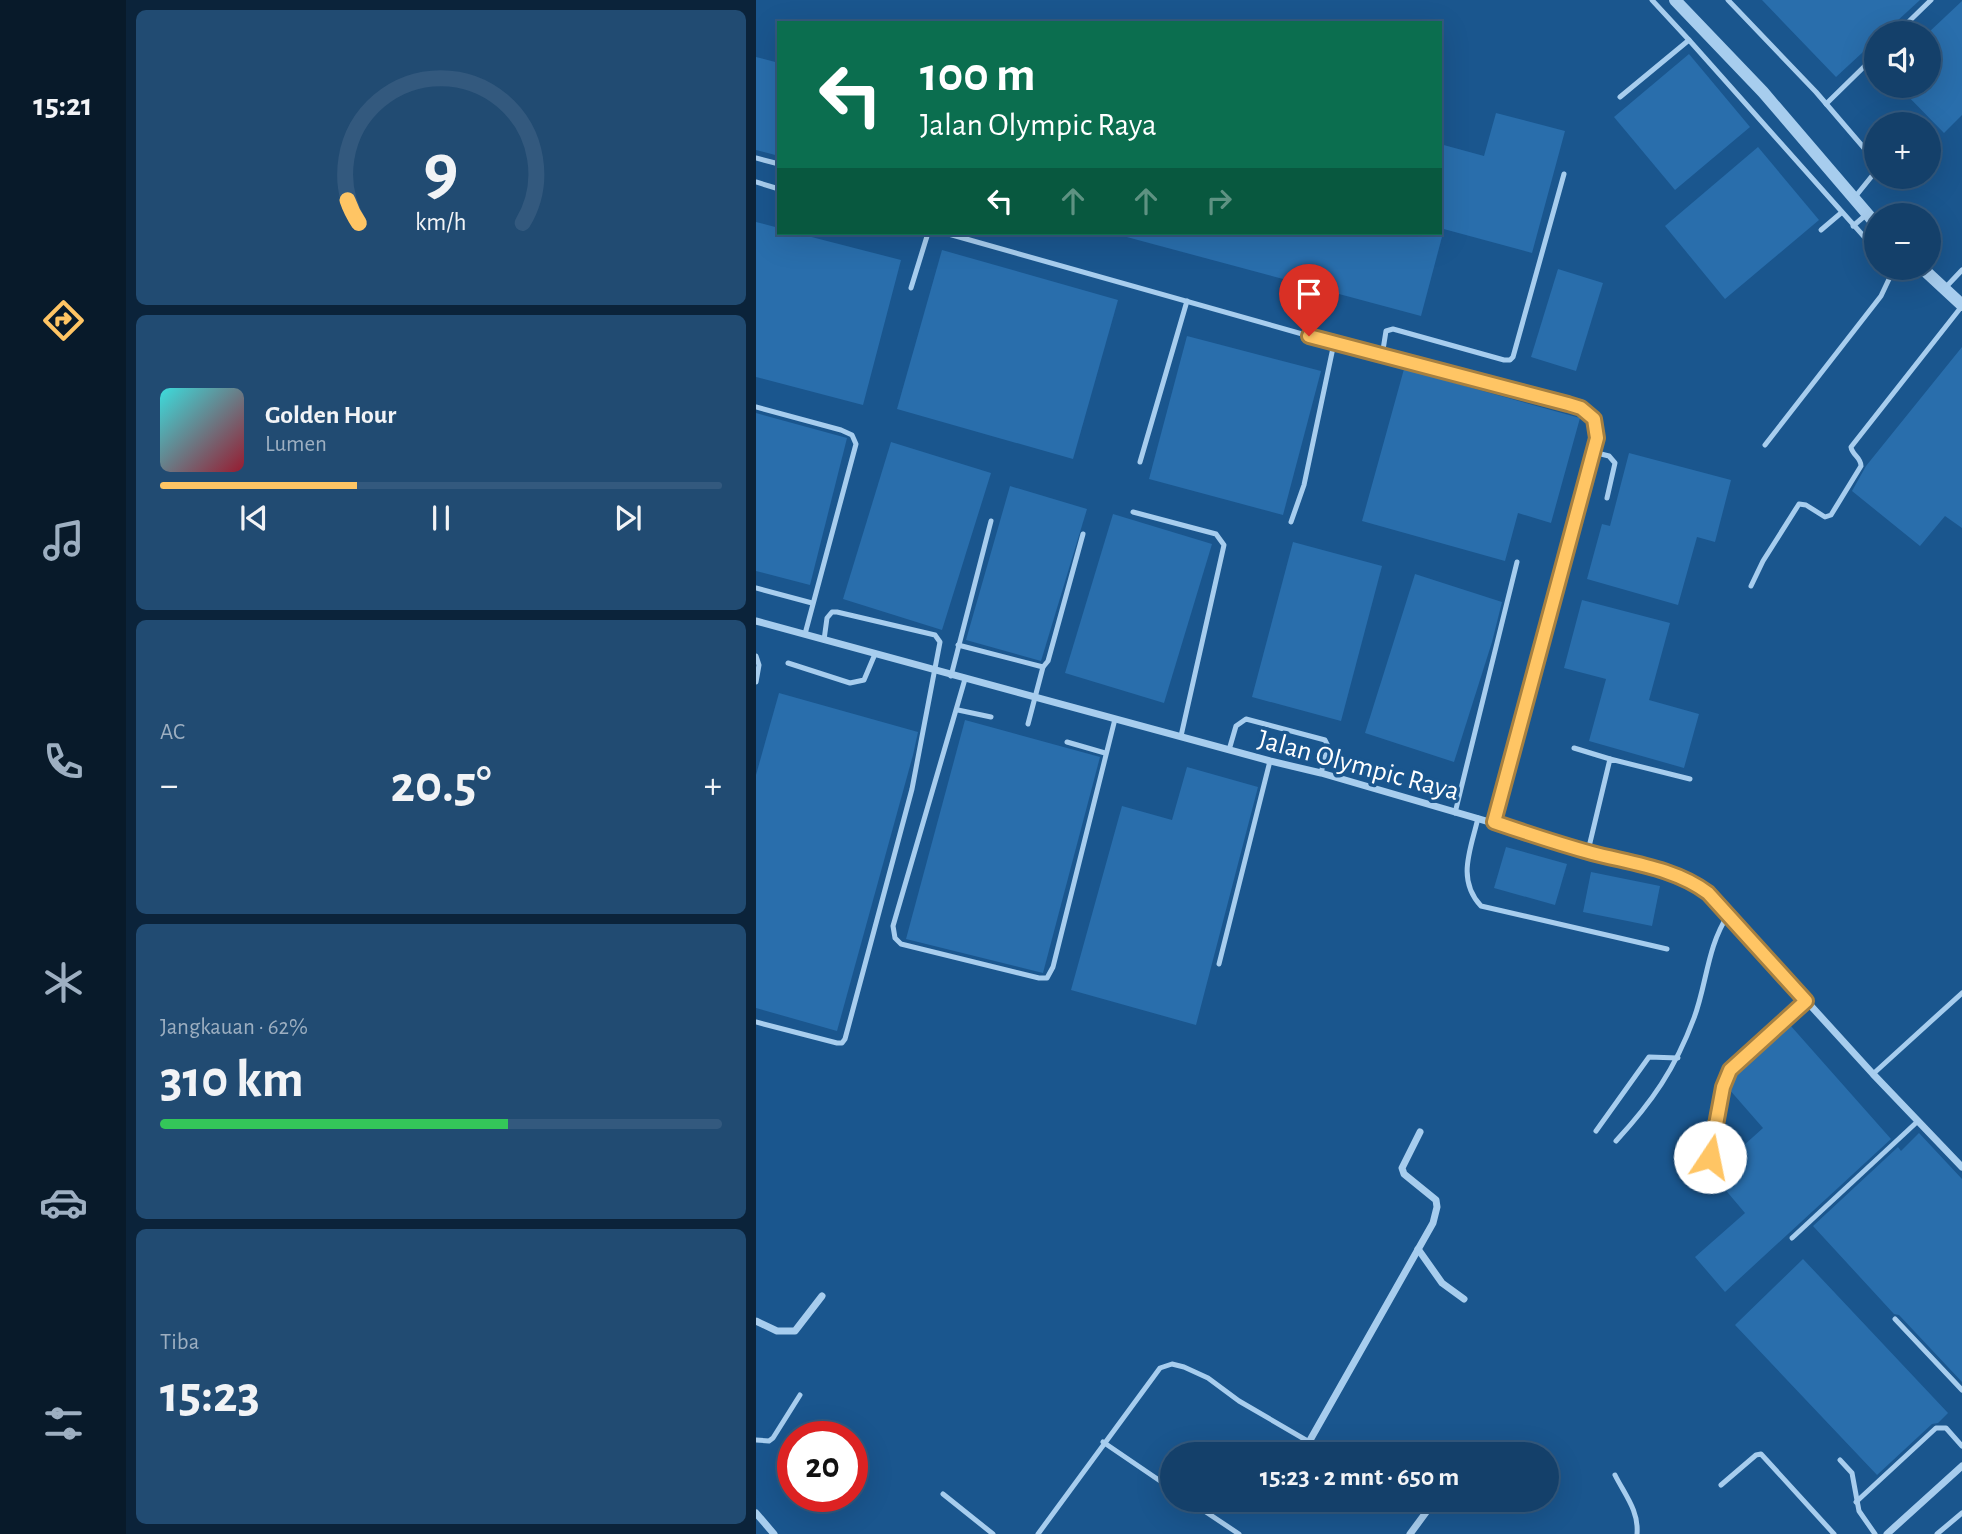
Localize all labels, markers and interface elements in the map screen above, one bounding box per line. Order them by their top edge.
map controls [1864,21,1941,280]
button: sound [1864,21,1941,98]
icon: left [805,49,896,140]
text: 100 m [920,51,1036,100]
text: 15:21 [33,89,93,121]
text: Jalan Olympic Raya [920,109,1157,141]
button: + [1864,112,1941,189]
text: 9 [423,136,459,209]
icon: left [981,182,1019,220]
icon: ahead [1054,182,1092,220]
icon: ahead [1127,182,1165,220]
icon: right [1200,182,1238,220]
button: − [1864,203,1941,280]
text: km/h [415,210,467,235]
pin [1279,264,1339,336]
icon: arrive [1290,275,1328,313]
icon: directions [39,296,88,345]
text: Golden Hour [265,402,396,428]
text: Lumen [265,433,327,456]
icon: previous [235,499,273,537]
icon: pause [422,499,460,537]
icon: next [609,499,647,537]
icon: music [39,516,88,565]
text: AC [160,721,185,744]
street label: Jalan Olympic Raya [1255,726,1462,806]
icon: phone [39,737,88,786]
text: 20.5° [390,759,492,811]
text: − [160,767,178,805]
text: + [704,767,722,805]
icon: climate [39,958,88,1007]
text: Jangkauan · 62% [160,1016,308,1039]
text: 310 km [160,1054,304,1106]
position arrow [1673,1120,1747,1194]
icon: car [39,1178,88,1227]
text: Tiba [160,1331,199,1354]
text: 15:23 [160,1369,260,1421]
icon: filters [39,1399,88,1448]
speed limit sign: 20 [777,1421,868,1512]
text: 15:23 · 2 mnt · 650 m [1260,1464,1459,1490]

